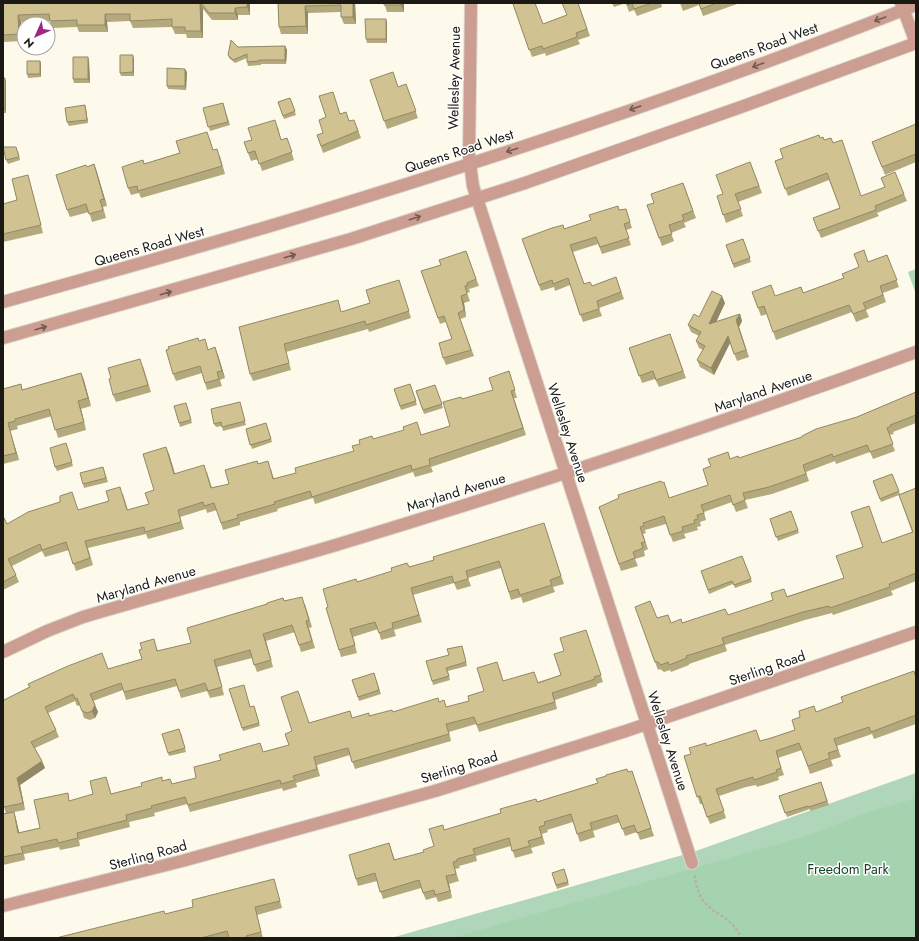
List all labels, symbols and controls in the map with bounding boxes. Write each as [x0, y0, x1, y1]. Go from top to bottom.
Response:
north arrow [16, 16, 56, 56]
one-way arrow [874, 16, 886, 24]
street label: Queens Road West [707, 17, 821, 75]
street label: Wellesley Avenue [443, 26, 465, 130]
text: N [20, 34, 38, 52]
one-way arrow [752, 61, 764, 69]
one-way arrow [629, 105, 642, 112]
street label: Queens Road West [402, 124, 517, 178]
one-way arrow [506, 147, 519, 154]
one-way arrow [408, 214, 421, 221]
street label: Queens Road West [92, 221, 207, 271]
one-way arrow [284, 252, 297, 259]
one-way arrow [159, 289, 172, 296]
one-way arrow [34, 324, 47, 331]
street label: Maryland Avenue [711, 365, 815, 417]
street label: Wellesley Avenue [543, 381, 593, 485]
street label: Maryland Avenue [404, 467, 508, 517]
street label: Maryland Avenue [94, 560, 198, 608]
street label: Sterling Road [726, 646, 808, 690]
street label: Wellesley Avenue [643, 689, 693, 793]
street label: Sterling Road [418, 746, 500, 788]
street label: Sterling Road [107, 835, 189, 875]
park label: Freedom Park [807, 859, 890, 879]

